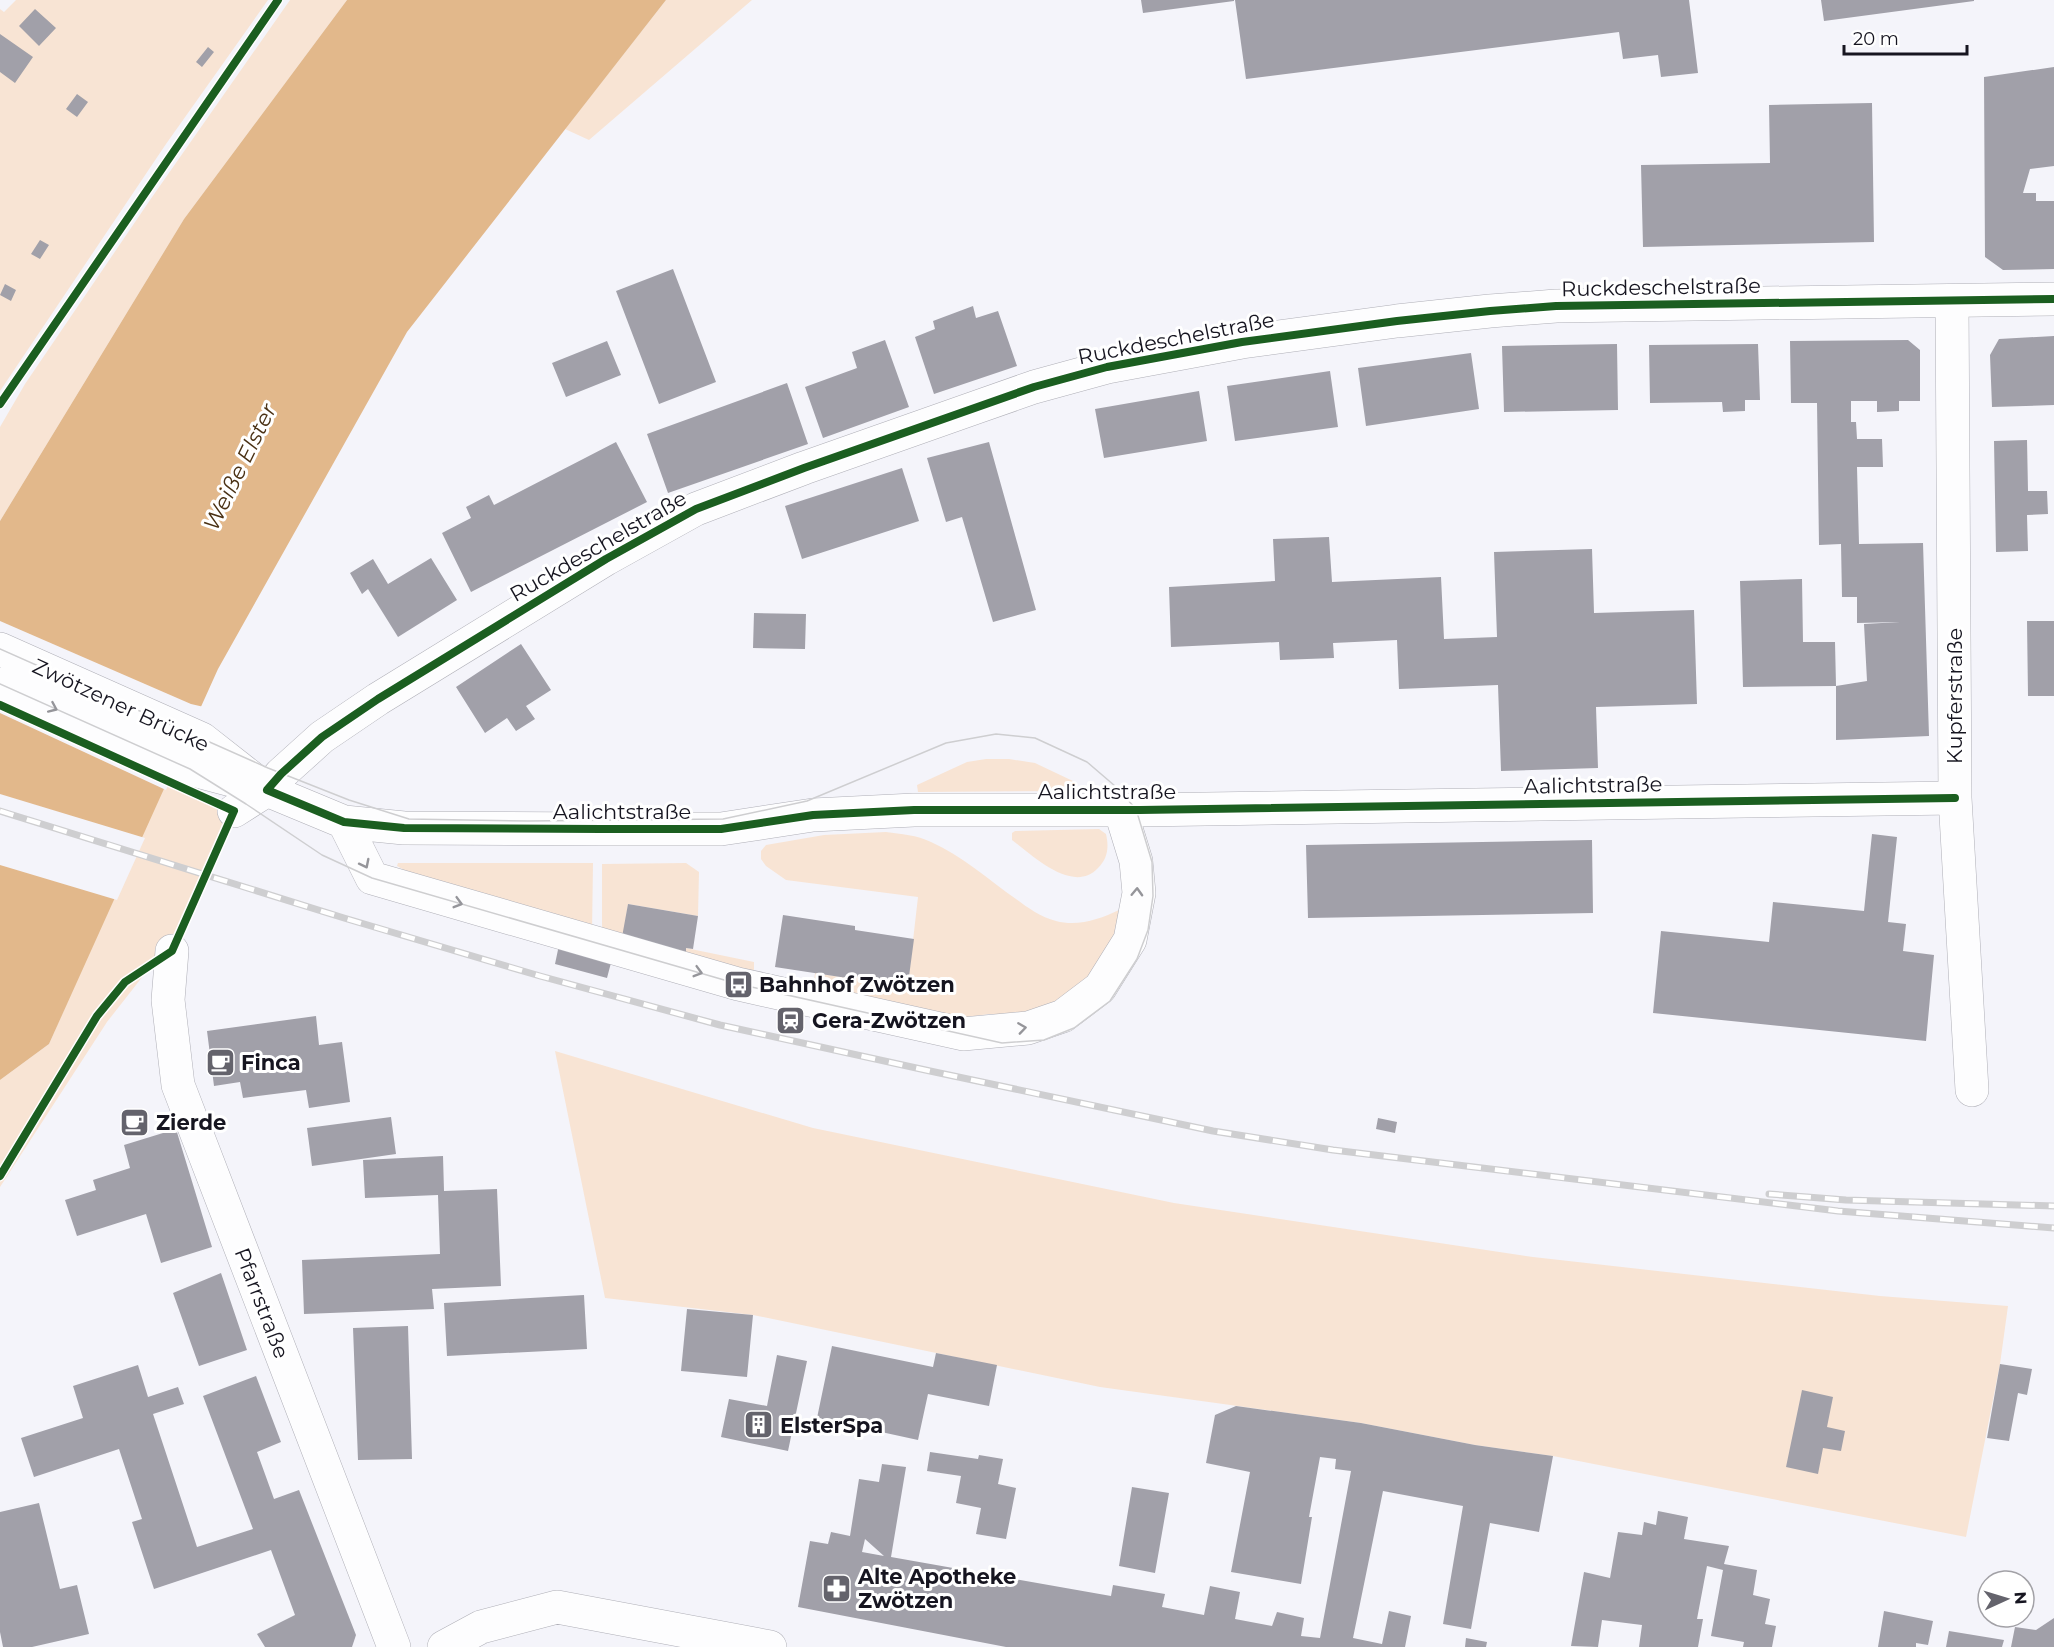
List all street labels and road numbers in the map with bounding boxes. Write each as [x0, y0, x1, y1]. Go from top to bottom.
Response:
street label: Ruckdeschelstraße [1561, 273, 1761, 301]
street label: Ruckdeschelstraße [1076, 307, 1276, 369]
street label: Ruckdeschelstraße [505, 485, 691, 607]
street label: Kupferstraße [1942, 628, 1967, 764]
street label: Zwötzener Brücke [29, 653, 213, 757]
street label: Aalichtstraße [1524, 771, 1662, 799]
street label: Aalichtstraße [1038, 779, 1176, 804]
street label: Aalichtstraße [553, 799, 691, 824]
street label: Pfarrstraße [229, 1244, 295, 1362]

